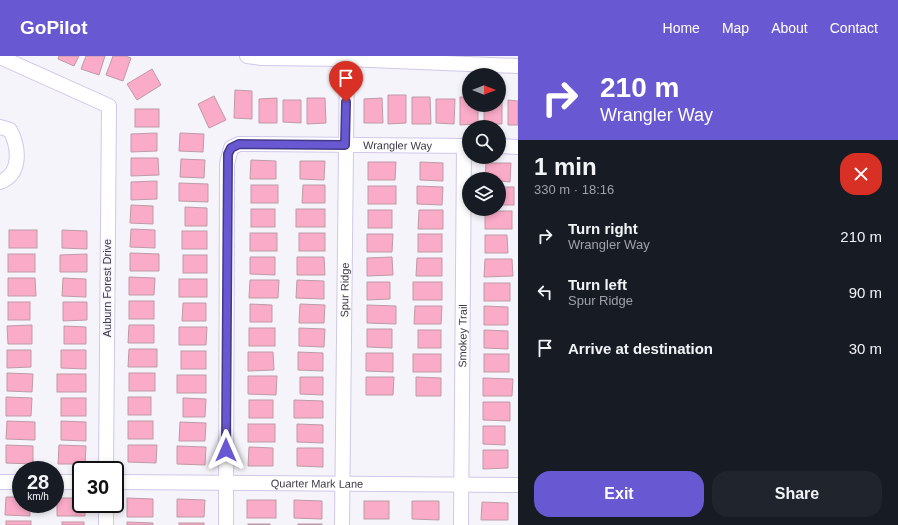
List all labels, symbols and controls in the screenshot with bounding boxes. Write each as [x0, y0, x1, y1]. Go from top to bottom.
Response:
text: GoPilot [20, 17, 88, 38]
text: Home [663, 20, 700, 36]
text: Map [722, 20, 749, 36]
text: About [771, 20, 808, 36]
text: Contact [830, 20, 878, 36]
pin [329, 61, 363, 102]
icon: arrive [335, 67, 357, 89]
north arrow [462, 68, 506, 112]
map controls [462, 68, 506, 216]
icon: right [534, 72, 586, 124]
text: 210 m [600, 72, 679, 103]
text: Wrangler Way [600, 105, 713, 125]
button: search [462, 120, 506, 164]
street label: Wrangler Way [363, 139, 433, 152]
text: 1 min [534, 153, 597, 180]
button: close [840, 153, 882, 195]
button: layers [462, 172, 506, 216]
text: 330 m · 18:16 [534, 182, 614, 197]
text: Turn right [568, 220, 638, 237]
icon: right [534, 225, 556, 247]
text: 210 m [840, 228, 882, 245]
text: Wrangler Way [568, 237, 650, 252]
street label: Auburn Forest Drive [101, 239, 113, 337]
street label: Spur Ridge [338, 262, 351, 318]
text: Turn left [568, 276, 627, 293]
icon: left [534, 281, 556, 303]
text: 90 m [849, 284, 882, 301]
text: Spur Ridge [568, 293, 633, 308]
street label: Smokey Trail [456, 304, 469, 368]
icon: arrive [534, 337, 556, 359]
text: Arrive at destination [568, 340, 713, 357]
text: 30 m [849, 340, 882, 357]
position arrow [205, 429, 247, 471]
speed limit sign: 30 [72, 461, 124, 513]
text: 28 [27, 471, 49, 493]
button: Exit [534, 471, 704, 517]
button: Share [712, 471, 882, 517]
street label: Quarter Mark Lane [271, 477, 363, 490]
text: km/h [27, 491, 49, 502]

